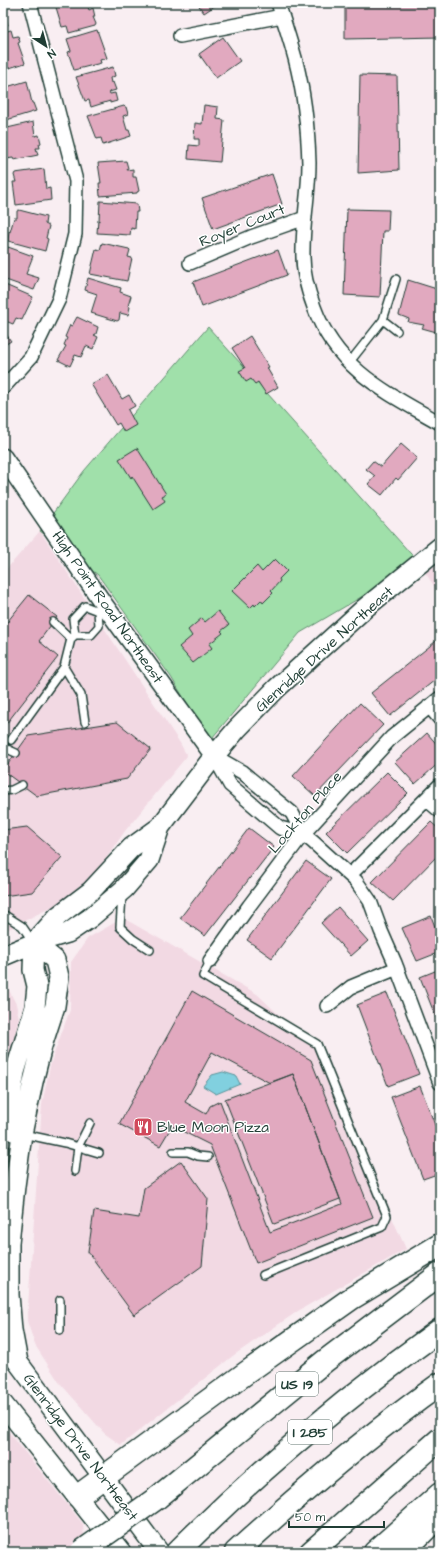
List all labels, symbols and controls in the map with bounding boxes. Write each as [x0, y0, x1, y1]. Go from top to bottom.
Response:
north arrow [26, 26, 66, 66]
text: N [44, 46, 59, 62]
street label: Royer Court [196, 199, 289, 253]
street label: High Point Road Northeast [46, 527, 168, 688]
street label: Glenridge Drive Northeast [251, 581, 399, 718]
street label: Lockton Place [264, 767, 347, 858]
restaurant icon: Blue Moon Pizza [132, 1116, 154, 1138]
place label: Blue Moon Pizza [157, 1117, 269, 1138]
street label: Glenridge Drive Northeast [17, 1369, 143, 1526]
road number: US 19 [276, 1372, 318, 1396]
road number: I 285 [288, 1420, 332, 1444]
scale bar [289, 1503, 384, 1529]
text: 50 m [295, 1509, 326, 1526]

